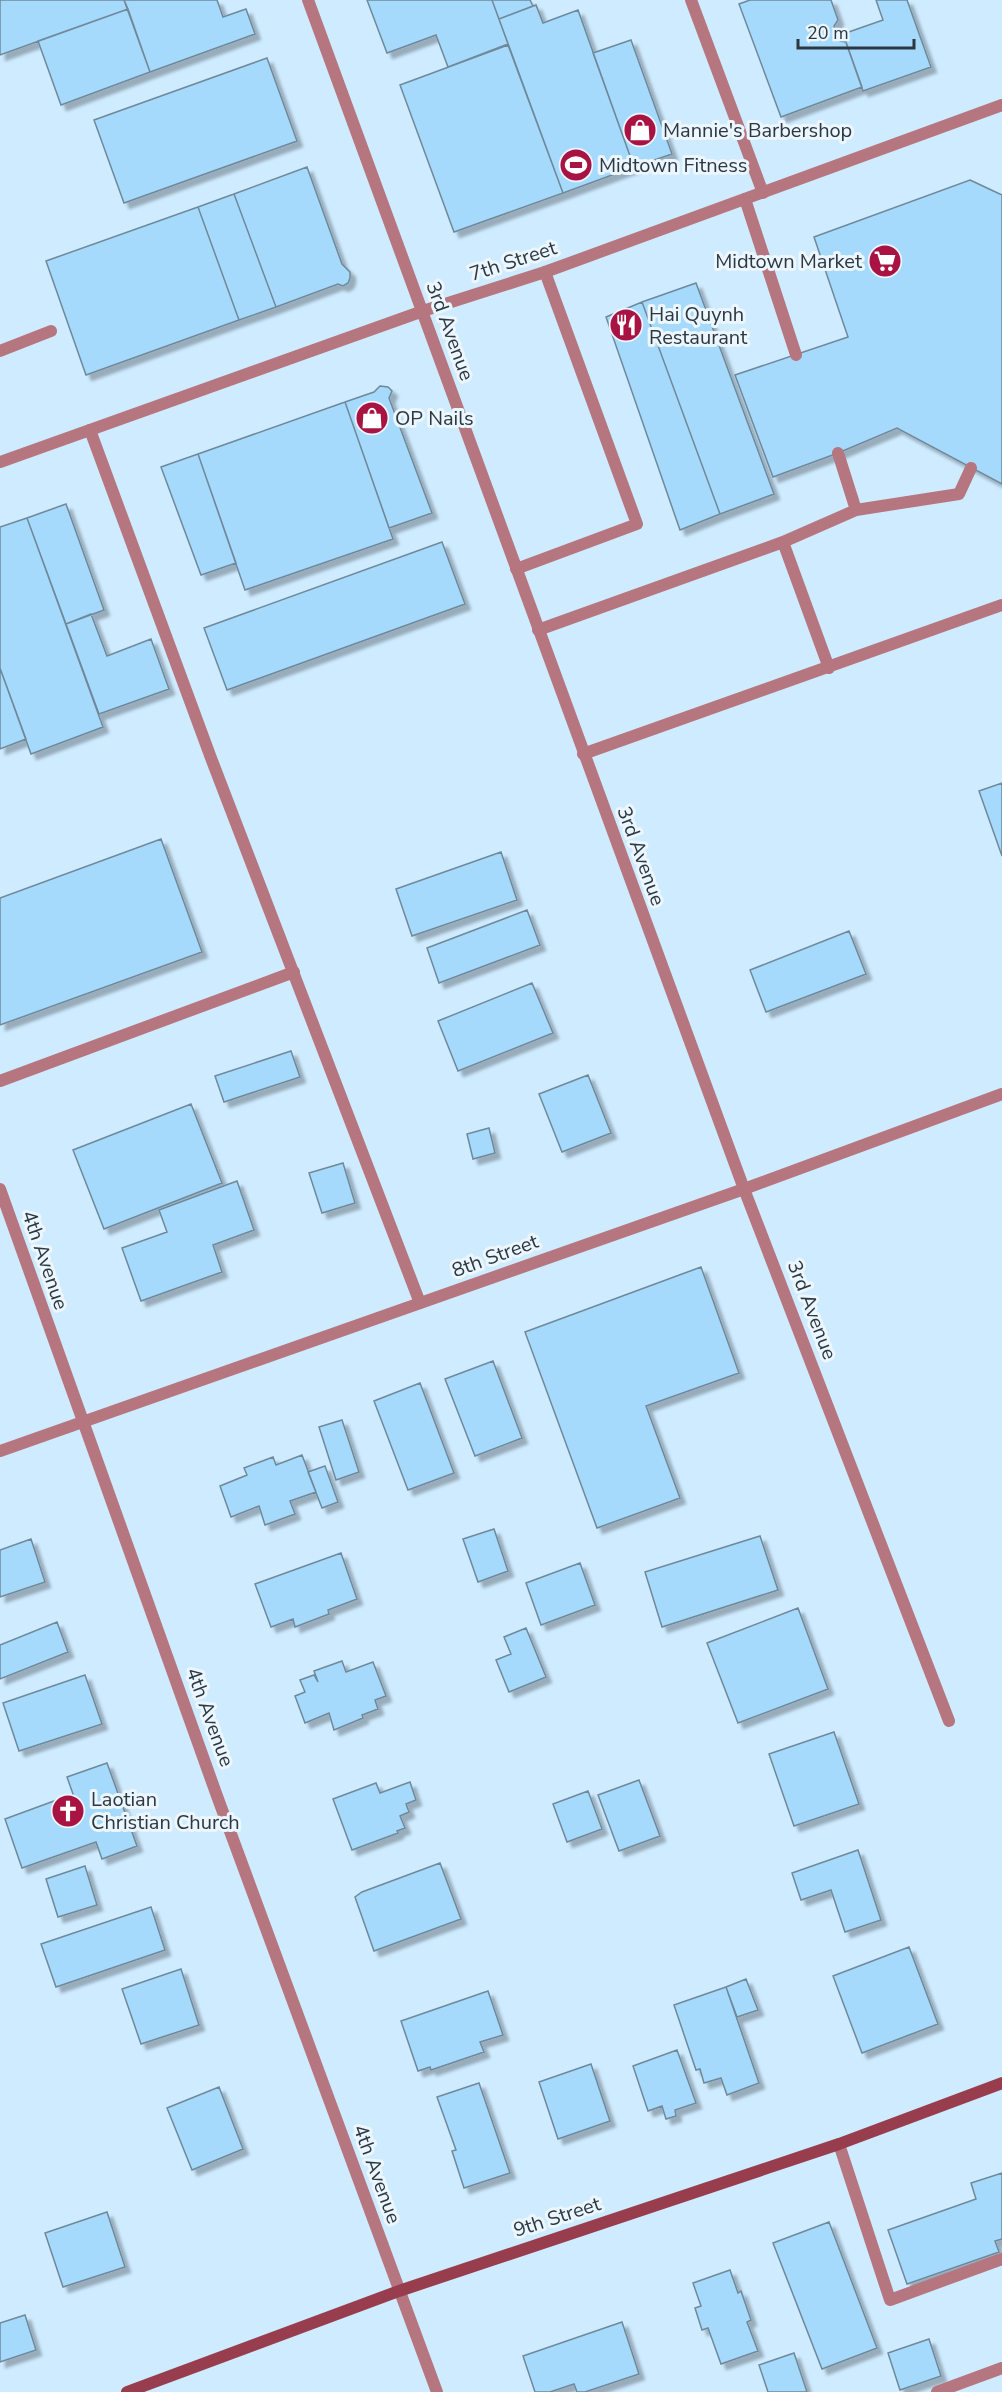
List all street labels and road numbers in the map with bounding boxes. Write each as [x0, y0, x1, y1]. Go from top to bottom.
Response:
street label: 7th Street [466, 234, 561, 288]
street label: 3rd Avenue [420, 278, 480, 384]
street label: 3rd Avenue [611, 803, 671, 909]
street label: 4th Avenue [15, 1207, 75, 1313]
street label: 8th Street [448, 1228, 543, 1284]
street label: 3rd Avenue [781, 1257, 843, 1363]
street label: 4th Avenue [180, 1664, 240, 1770]
street label: 4th Avenue [347, 2121, 407, 2227]
street label: 9th Street [510, 2190, 605, 2244]

